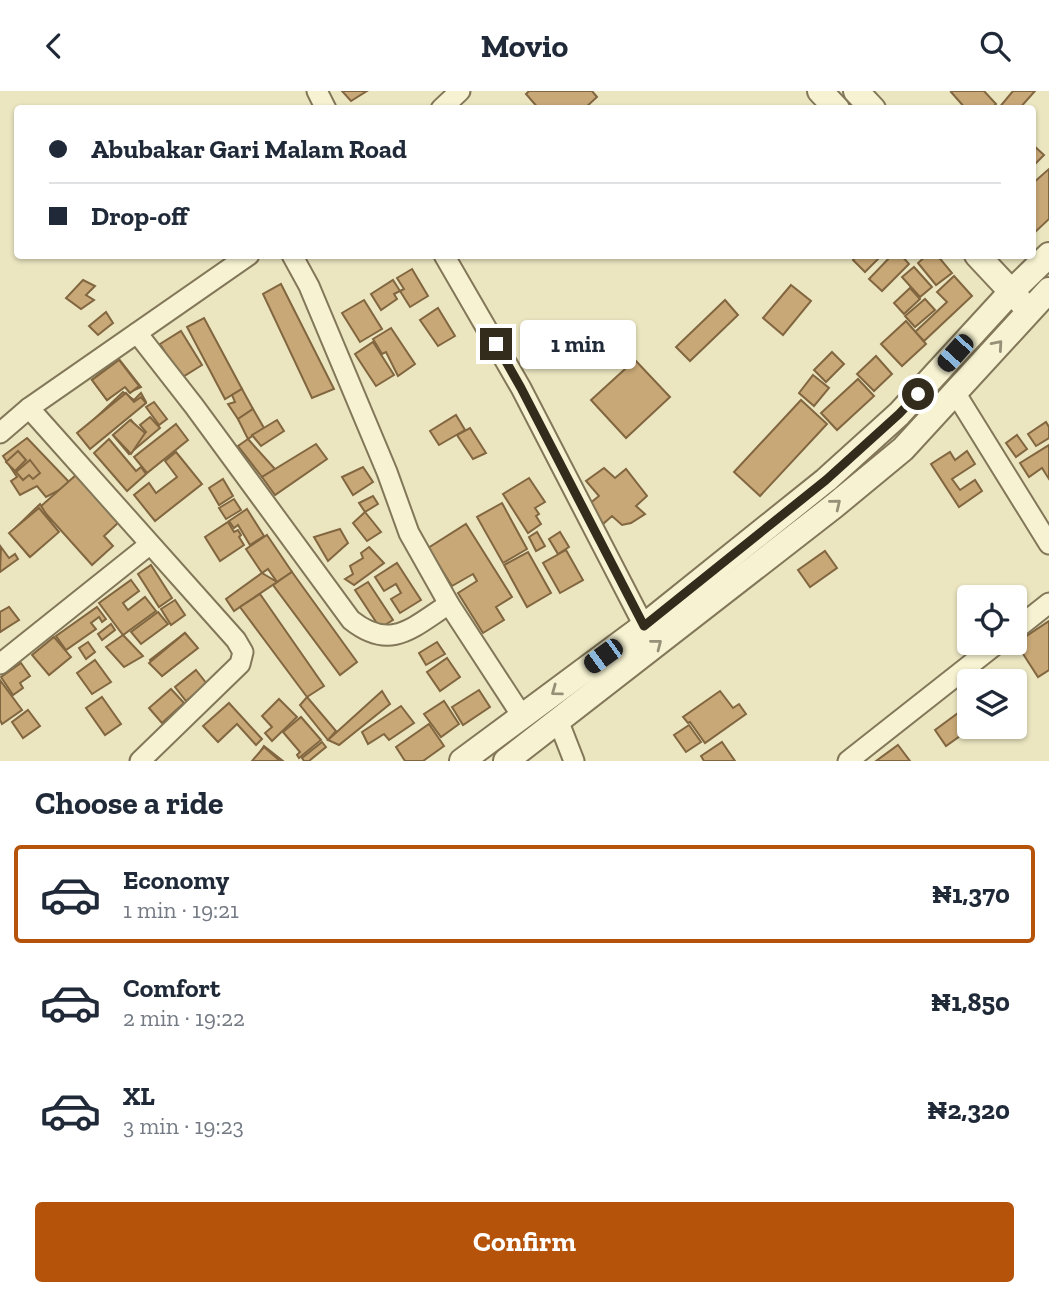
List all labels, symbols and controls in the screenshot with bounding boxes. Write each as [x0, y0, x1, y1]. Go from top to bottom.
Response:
icon: back [35, 27, 73, 65]
text: Movio [481, 27, 568, 65]
icon: search [976, 27, 1014, 65]
text: Abubakar Gari Malam Road [91, 133, 407, 165]
text: Drop-off [91, 200, 188, 232]
callout: 1 min [520, 320, 636, 369]
route end [480, 328, 512, 360]
text: 1 min [551, 330, 605, 358]
car [934, 330, 977, 376]
one-way arrow [990, 340, 1002, 353]
route start [902, 378, 934, 410]
one-way arrow [828, 500, 841, 512]
map controls [957, 585, 1027, 739]
button: locate [957, 585, 1027, 655]
car [580, 635, 627, 677]
one-way arrow [649, 639, 661, 652]
button: layers [957, 669, 1027, 739]
one-way arrow [551, 683, 564, 695]
text: Choose a ride [35, 784, 223, 822]
icon: car [39, 863, 102, 926]
text: Economy [123, 864, 229, 896]
text: ₦1,370 [932, 878, 1010, 910]
text: 1 min · 19:21 [123, 896, 239, 924]
icon: car [39, 971, 102, 1034]
text: Comfort [123, 972, 220, 1004]
text: ₦1,850 [931, 986, 1010, 1018]
text: 2 min · 19:22 [123, 1004, 245, 1032]
icon: car [39, 1079, 102, 1142]
text: XL [123, 1080, 155, 1112]
text: ₦2,320 [927, 1094, 1010, 1126]
text: 3 min · 19:23 [123, 1112, 244, 1140]
button: Confirm [35, 1202, 1014, 1282]

